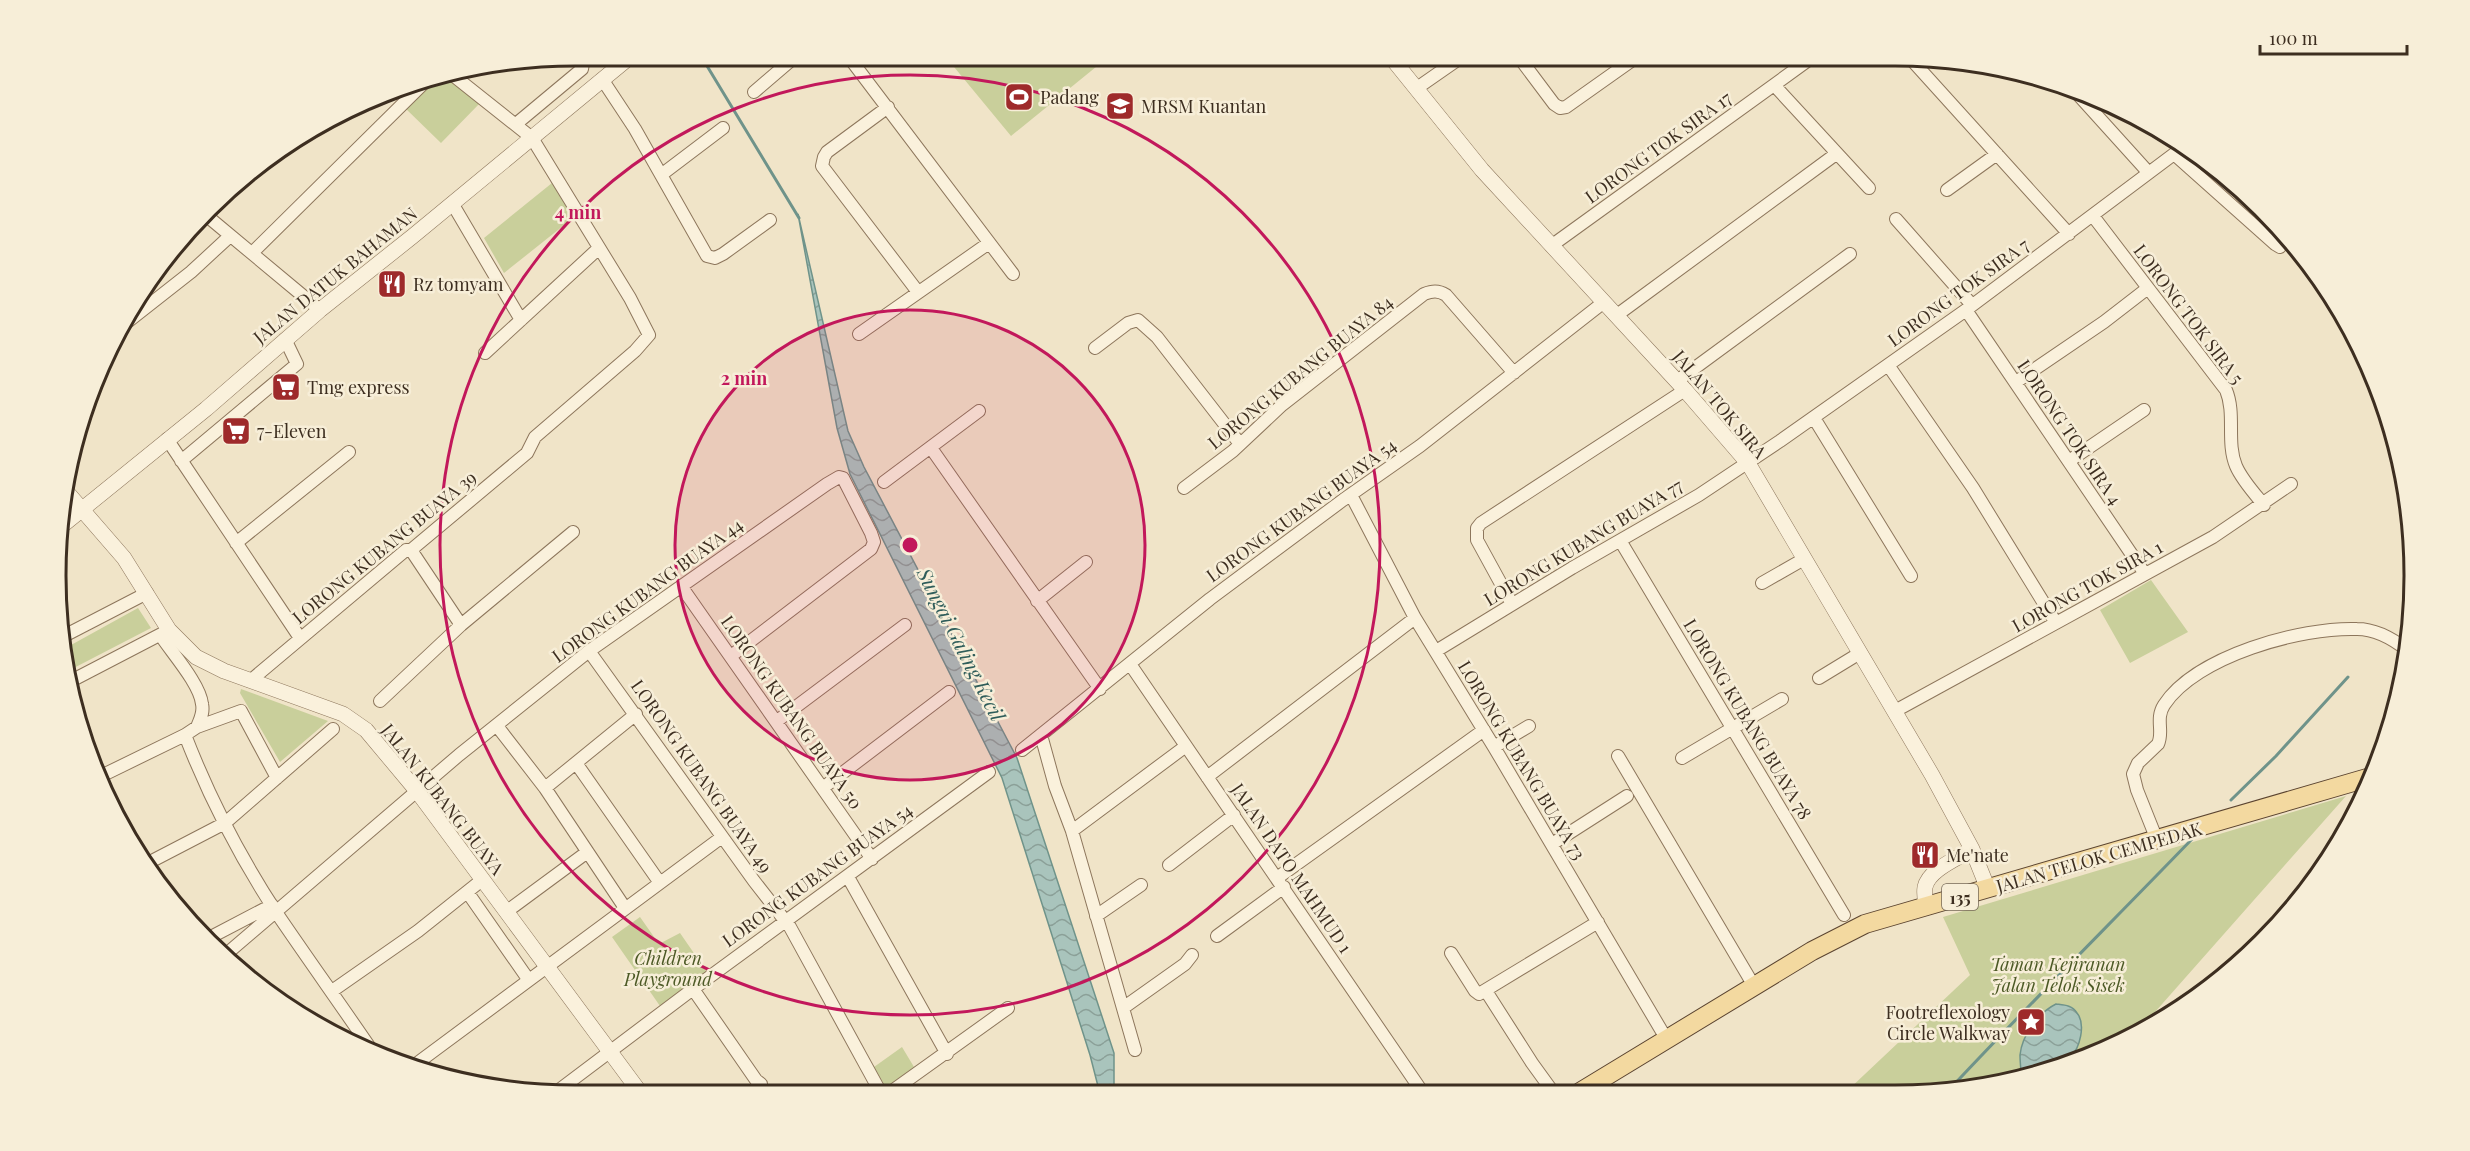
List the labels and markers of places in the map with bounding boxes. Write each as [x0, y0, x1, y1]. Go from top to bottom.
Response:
sports icon: Padang [1003, 81, 1035, 113]
place label: Padang [1040, 85, 1099, 109]
school or university icon: MRSM Kuantan [1104, 90, 1136, 122]
place label: MRSM Kuantan [1141, 94, 1267, 118]
restaurant icon: Rz tomyam [376, 268, 408, 300]
place label: Rz tomyam [413, 272, 503, 296]
supermarket icon: Tmg express [270, 371, 302, 403]
place label: Tmg express [307, 375, 409, 399]
supermarket icon: 7-Eleven [220, 415, 252, 447]
place label: 7-Eleven [257, 419, 327, 443]
centre of rings [900, 535, 920, 555]
restaurant icon: Me'nate [1909, 839, 1941, 871]
place label: Me'nate [1946, 843, 2009, 867]
place label: Footreflexology Circle Walkway [1886, 1000, 2010, 1045]
place icon: Footreflexology Circle Walkway [2015, 1006, 2047, 1038]

